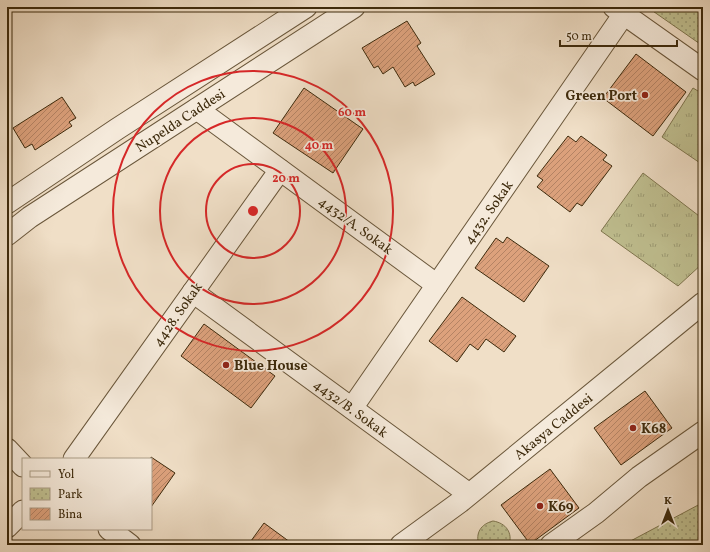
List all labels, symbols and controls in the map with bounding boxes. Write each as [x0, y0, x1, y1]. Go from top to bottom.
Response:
scale bar [560, 22, 677, 48]
text: 50 m [566, 29, 592, 45]
street label: Nupelda Caddesi [132, 85, 229, 157]
place label: Green Port [566, 87, 637, 106]
marker: Green Port [640, 90, 650, 100]
text: 60 m [338, 105, 366, 121]
text: 40 m [305, 138, 334, 154]
text: 20 m [272, 171, 300, 187]
street label: 4432. Sokak [460, 177, 519, 249]
street label: 4432/A. Sokak [314, 193, 397, 260]
centre of rings [246, 204, 260, 218]
street label: 4428. Sokak [149, 279, 208, 351]
place label: Blue House [234, 357, 308, 376]
marker: Blue House [221, 360, 231, 370]
street label: 4432/B. Sokak [309, 376, 392, 443]
street label: Akasya Caddesi [511, 389, 597, 465]
place label: K68 [641, 420, 666, 439]
marker: K68 [628, 423, 638, 433]
legend [22, 458, 152, 530]
text: Yol [58, 467, 75, 483]
text: Park [58, 487, 83, 503]
north arrow [648, 490, 688, 530]
text: K [664, 494, 672, 509]
place label: K69 [548, 498, 574, 517]
marker: K69 [535, 501, 545, 511]
text: Bina [58, 507, 82, 523]

